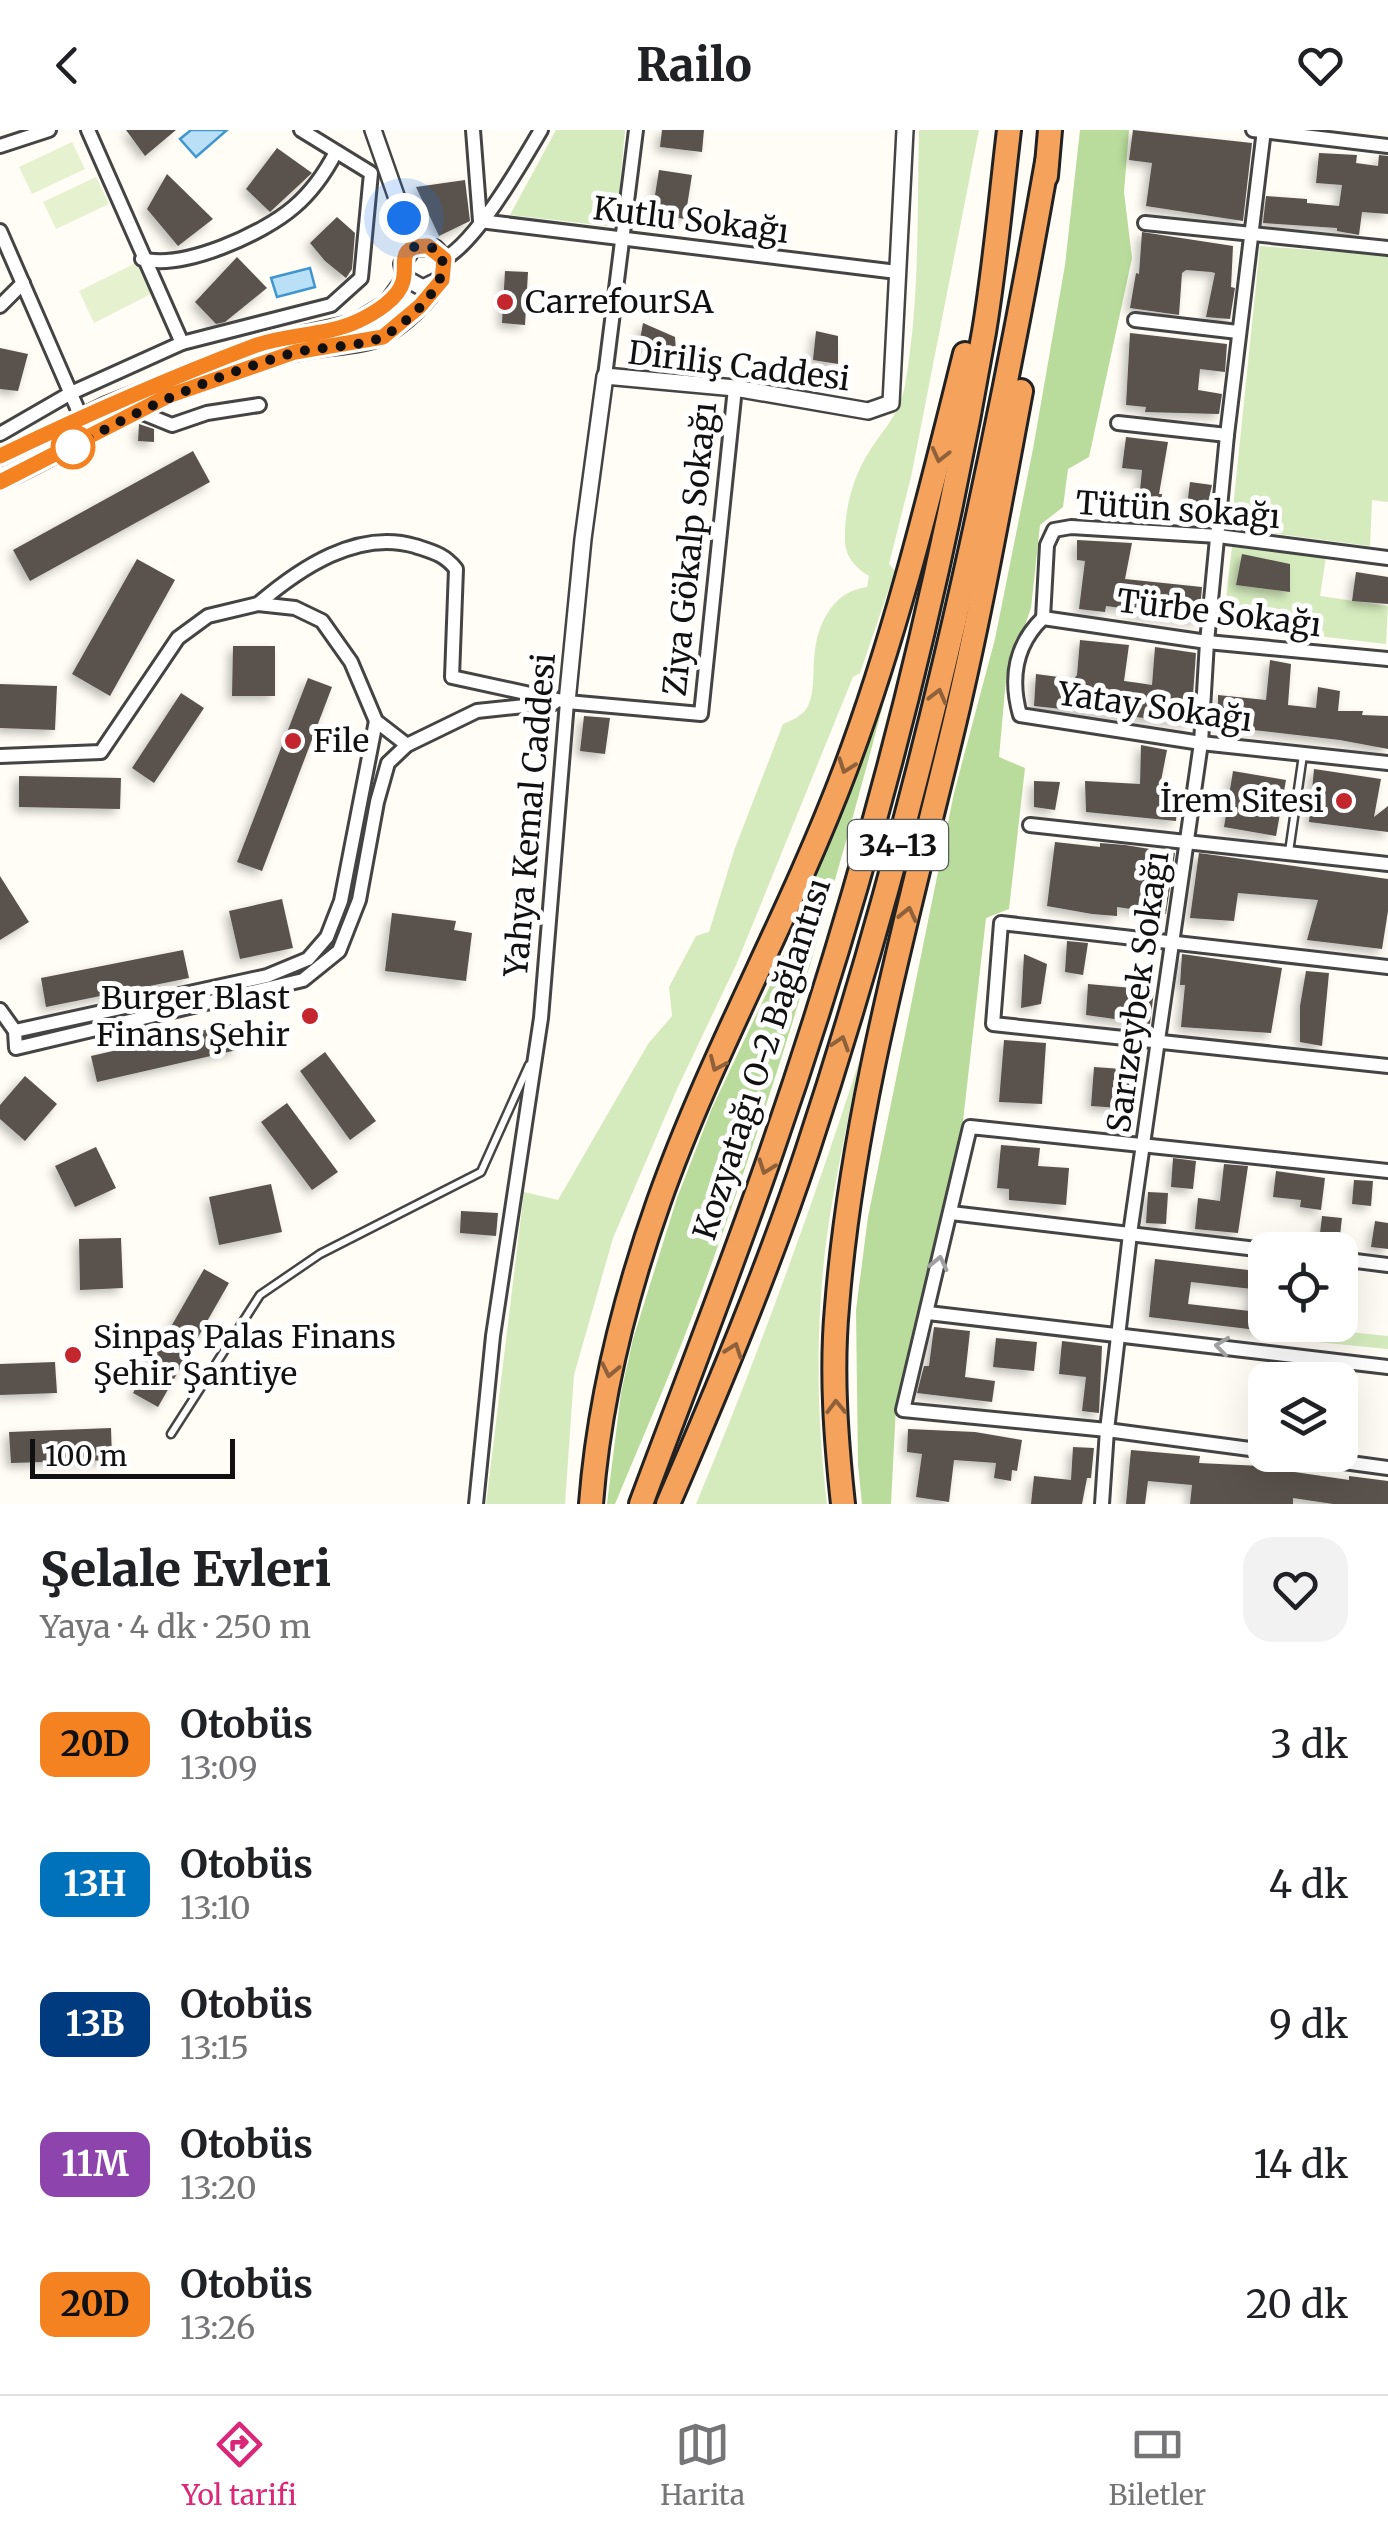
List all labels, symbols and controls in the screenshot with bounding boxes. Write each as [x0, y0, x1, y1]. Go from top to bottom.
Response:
text: Railo [636, 37, 752, 93]
icon: back [40, 38, 95, 93]
icon: heart [1293, 38, 1348, 93]
street label: Kutlu Sokağı [591, 188, 791, 252]
your location [379, 193, 429, 243]
place label: CarrefourSA [525, 282, 714, 322]
marker: CarrefourSA [494, 291, 516, 313]
street label: Diriliş Caddesi [626, 333, 852, 399]
street label: Ziya Gökalp Sokağı [655, 400, 725, 698]
unlabelled marker [52, 426, 94, 468]
one-way arrow [930, 446, 951, 463]
street label: Tütün sokağı [1074, 483, 1282, 537]
street label: Türbe Sokağı [1115, 581, 1323, 645]
street label: Yahya Kemal Caddesi [496, 651, 564, 980]
street label: Yatay Sokağı [1054, 673, 1255, 740]
one-way arrow [926, 688, 947, 705]
place label: File [313, 721, 369, 761]
marker: File [282, 730, 304, 752]
one-way arrow [837, 757, 858, 774]
place label: İrem Sitesi [1160, 781, 1324, 821]
marker: İrem Sitesi [1333, 790, 1355, 812]
road number: 34-13 [848, 820, 948, 870]
street label: Sarızeybek Sokağı [1098, 849, 1178, 1135]
street label: Kozyatağı O-2 Bağlantısı [685, 873, 839, 1245]
one-way arrow [897, 906, 918, 923]
place label: Burger Blast Finans Şehir [96, 978, 291, 1055]
marker: Burger Blast Finans Şehir [299, 1005, 321, 1027]
one-way arrow [829, 1035, 850, 1052]
one-way arrow [709, 1054, 729, 1072]
one-way arrow [757, 1158, 778, 1175]
map controls [1248, 1232, 1358, 1472]
button: locate [1248, 1232, 1358, 1342]
one-way arrow [928, 1255, 949, 1272]
place label: Sinpaş Palas Finans Şehir Şantiye [93, 1317, 396, 1394]
one-way arrow [1213, 1336, 1229, 1357]
one-way arrow [722, 1342, 743, 1359]
marker: Sinpaş Palas Finans Şehir Şantiye [62, 1344, 84, 1366]
one-way arrow [601, 1362, 622, 1379]
button: layers [1248, 1362, 1358, 1472]
one-way arrow [825, 1398, 847, 1414]
scale bar [30, 1434, 235, 1478]
text: 100 m [45, 1438, 127, 1474]
button: heart [1243, 1537, 1348, 1642]
text: Şelale Evleri [40, 1539, 331, 1599]
text: Yaya · 4 dk · 250 m [40, 1607, 311, 1647]
text: Otobüs [180, 1701, 313, 1748]
text: 3 dk [1270, 1721, 1348, 1768]
text: 20D [61, 1722, 130, 1766]
text: 13:09 [180, 1748, 258, 1788]
text: Otobüs [180, 1841, 313, 1888]
text: 4 dk [1269, 1861, 1348, 1908]
text: 13H [63, 1862, 127, 1906]
text: 13:10 [180, 1888, 251, 1928]
text: Otobüs [180, 1981, 313, 2028]
text: 9 dk [1269, 2001, 1348, 2048]
text: 13B [65, 2002, 125, 2046]
text: 13:15 [180, 2028, 249, 2068]
text: Otobüs [180, 2121, 313, 2168]
text: 14 dk [1254, 2141, 1348, 2188]
text: 11M [61, 2142, 129, 2186]
text: 13:20 [180, 2168, 257, 2208]
text: Otobüs [180, 2261, 313, 2308]
text: 20 dk [1246, 2281, 1348, 2328]
text: 20D [61, 2282, 130, 2326]
text: 13:26 [180, 2308, 255, 2348]
tab: Yol tarifi [182, 2417, 297, 2513]
tab: Harita [660, 2417, 745, 2513]
tab: Biletler [1108, 2417, 1206, 2513]

